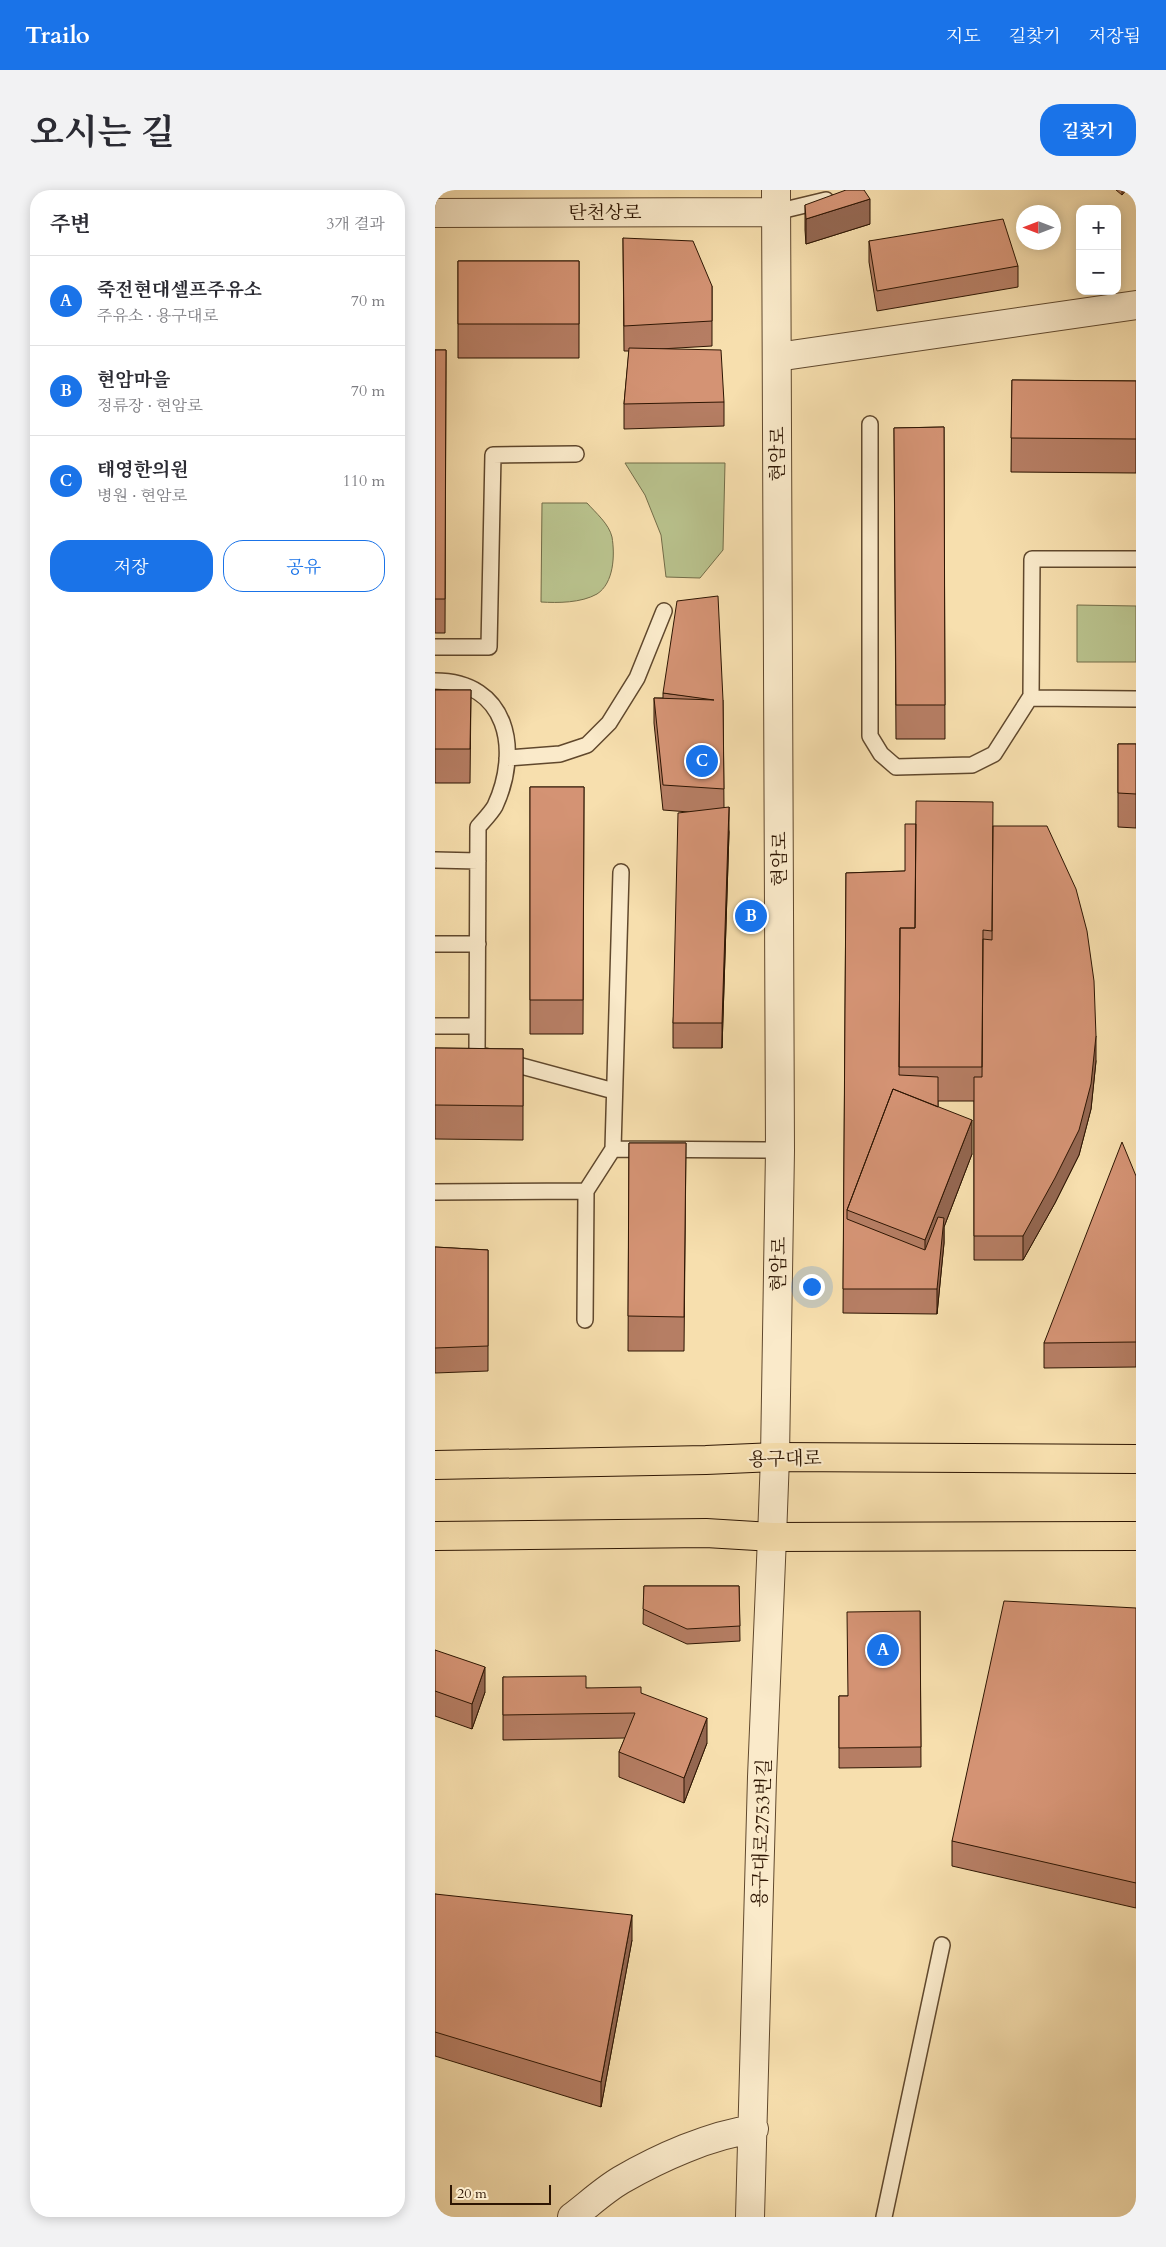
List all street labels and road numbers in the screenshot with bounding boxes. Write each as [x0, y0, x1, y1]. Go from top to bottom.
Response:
street label: 탄천상로 [568, 200, 642, 226]
street label: 현암로 [765, 426, 791, 482]
street label: 현암로 [767, 831, 793, 887]
street label: 현암로 [766, 1236, 792, 1292]
street label: 용구대로 [748, 1445, 822, 1473]
street label: 용구대로2753번길 [746, 1758, 778, 1908]

